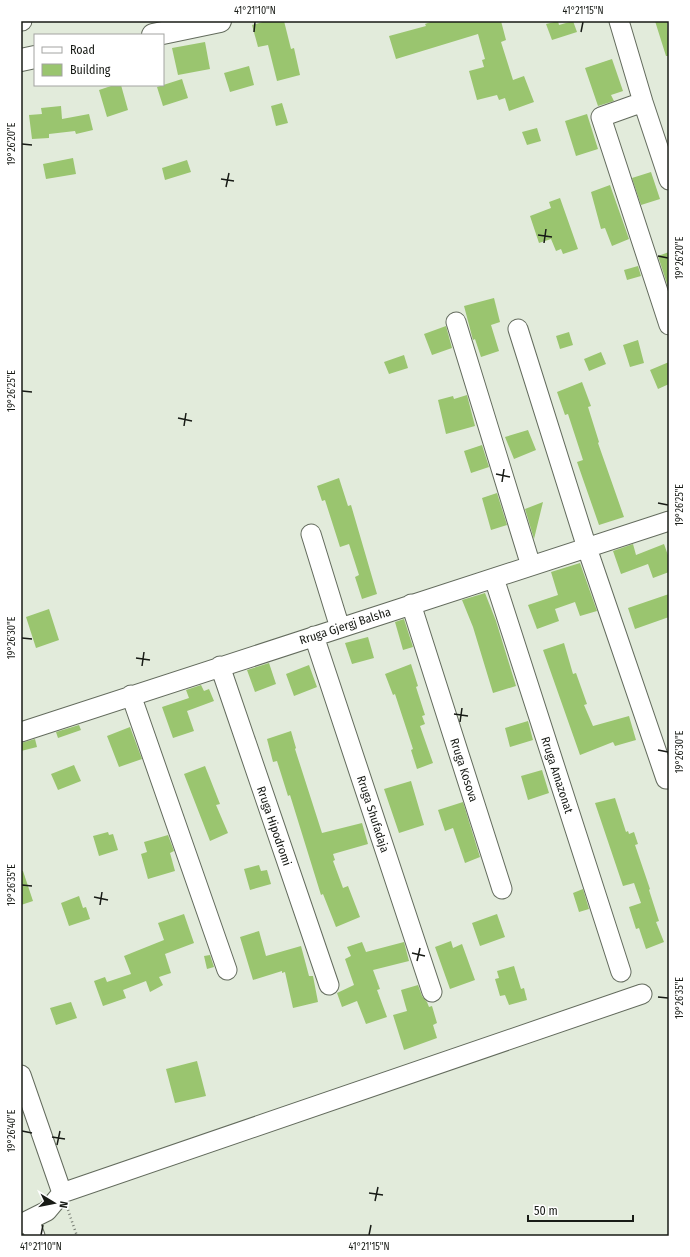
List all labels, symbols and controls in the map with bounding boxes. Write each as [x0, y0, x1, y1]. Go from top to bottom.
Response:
text: 41°21'10"N [234, 5, 276, 17]
text: 41°21'15"N [562, 5, 604, 17]
legend [34, 34, 164, 86]
text: Road [70, 43, 95, 57]
text: Building [70, 63, 111, 77]
text: 19°26'20"E [6, 122, 18, 165]
text: 19°26'20"E [674, 236, 686, 279]
text: 19°26'25"E [6, 370, 18, 412]
text: 19°26'25"E [674, 484, 686, 526]
street label: Rruga Gjergj Balsha [298, 605, 393, 647]
text: 19°26'30"E [6, 616, 18, 659]
text: 19°26'30"E [674, 730, 686, 773]
street label: Rruga Amazonat [538, 735, 576, 815]
street label: Rruga Kosova [447, 736, 481, 804]
street label: Rruga Shufadaja [354, 774, 392, 854]
street label: Rruga Hipodromi [254, 784, 294, 868]
text: 19°26'35"E [6, 864, 18, 906]
text: 19°26'35"E [674, 977, 686, 1019]
text: 19°26'40"E [6, 1109, 18, 1152]
north arrow [34, 1183, 74, 1223]
scale bar [528, 1197, 633, 1223]
text: N [56, 1200, 70, 1209]
text: 50 m [534, 1204, 558, 1218]
text: 41°21'10"N [20, 1241, 62, 1253]
text: 41°21'15"N [348, 1241, 390, 1253]

